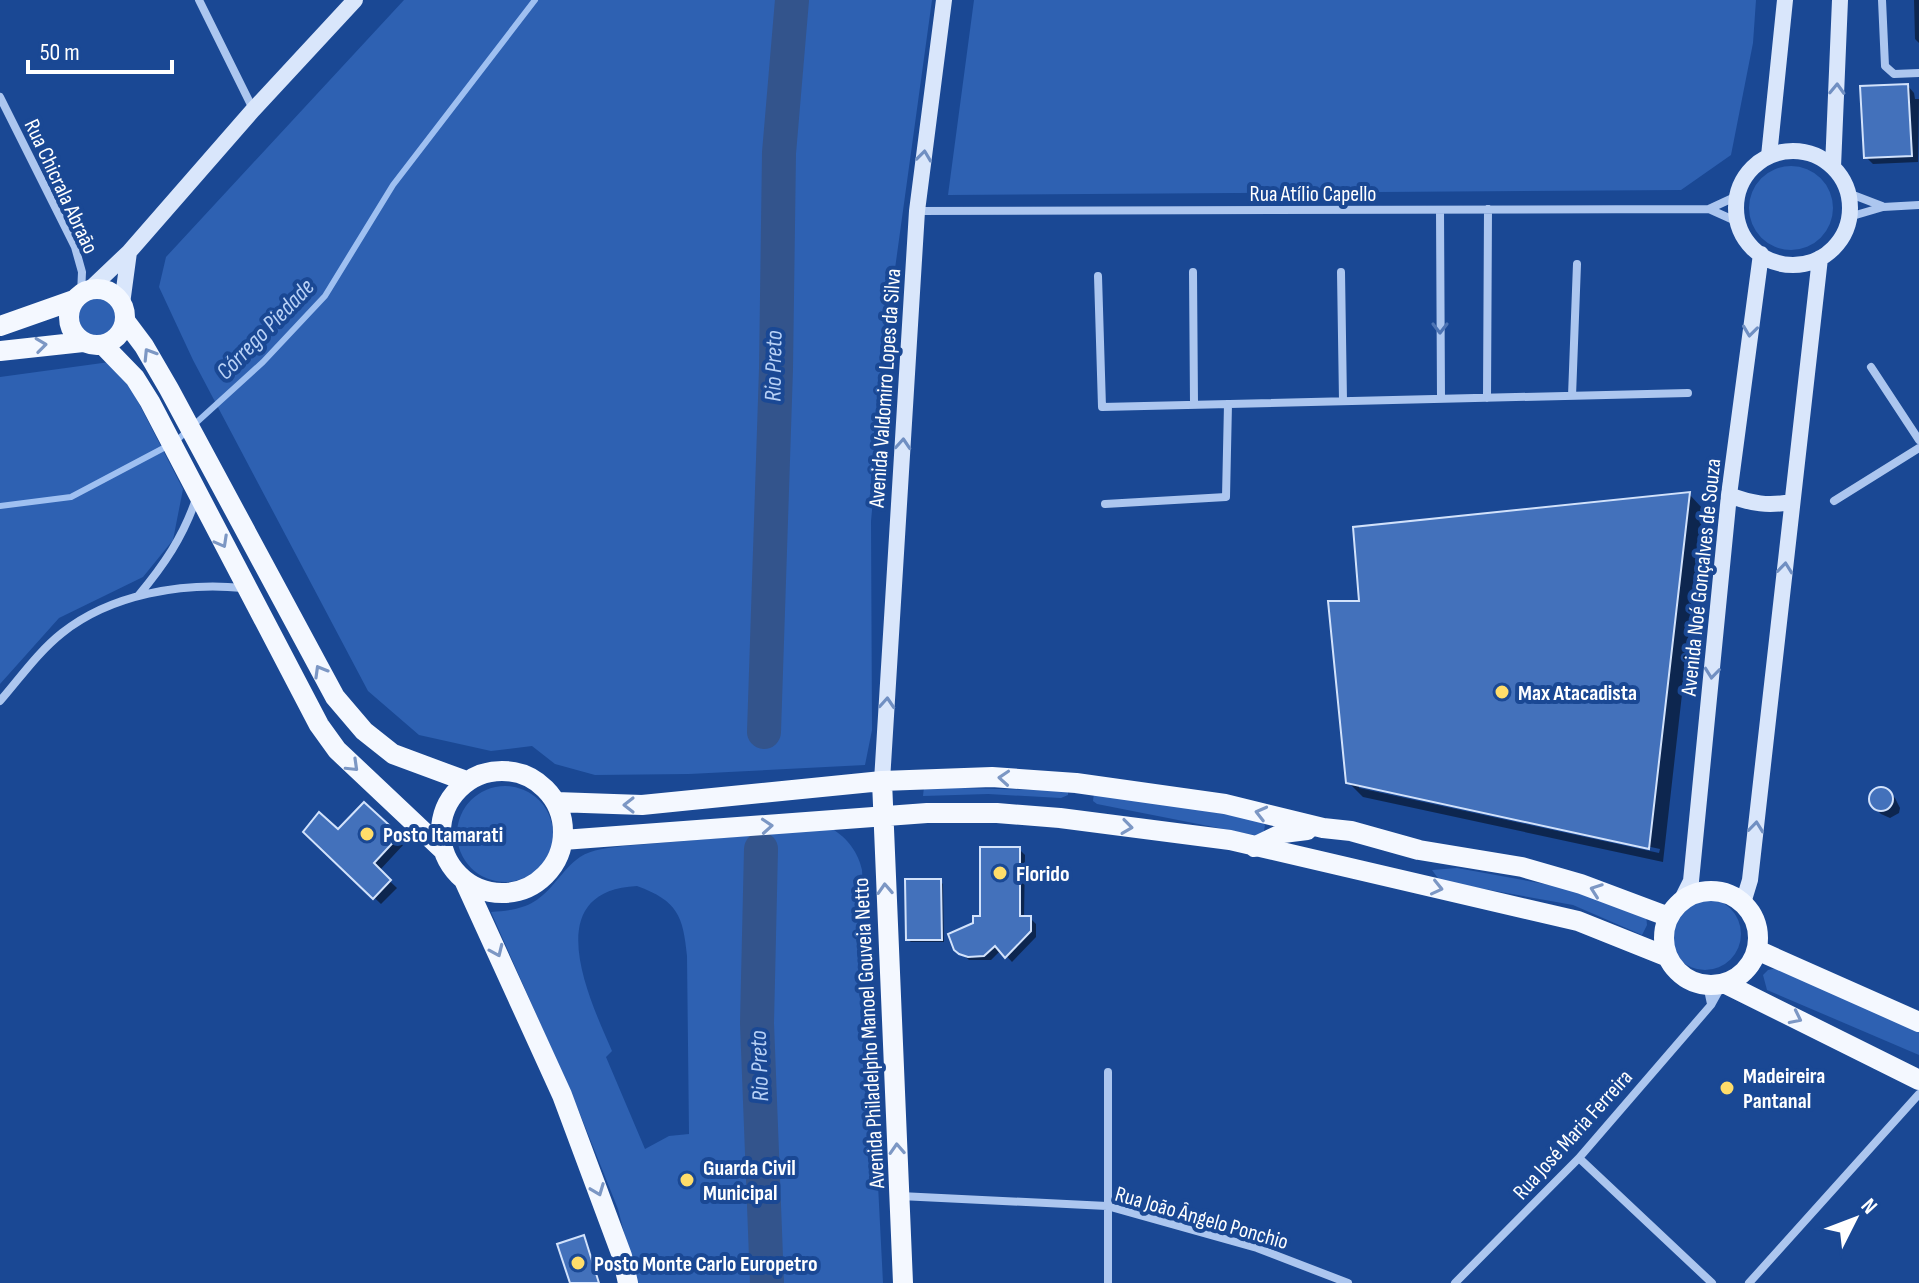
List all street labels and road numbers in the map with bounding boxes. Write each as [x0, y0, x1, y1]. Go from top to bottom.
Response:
street label: Rua Chicrala Abraão [18, 115, 104, 258]
street label: Rua Atílio Capello [1250, 181, 1376, 208]
street label: Avenida Valdomiro Lopes da Silva [864, 268, 907, 510]
street label: Avenida Noé Gonçalves de Souza [1675, 457, 1727, 698]
street label: Avenida Philadelpho Manoel Gouveia Netto [848, 877, 891, 1190]
street label: Rua José Maria Ferreira [1508, 1064, 1639, 1206]
street label: Rua João Ângelo Ponchio [1112, 1181, 1291, 1256]

